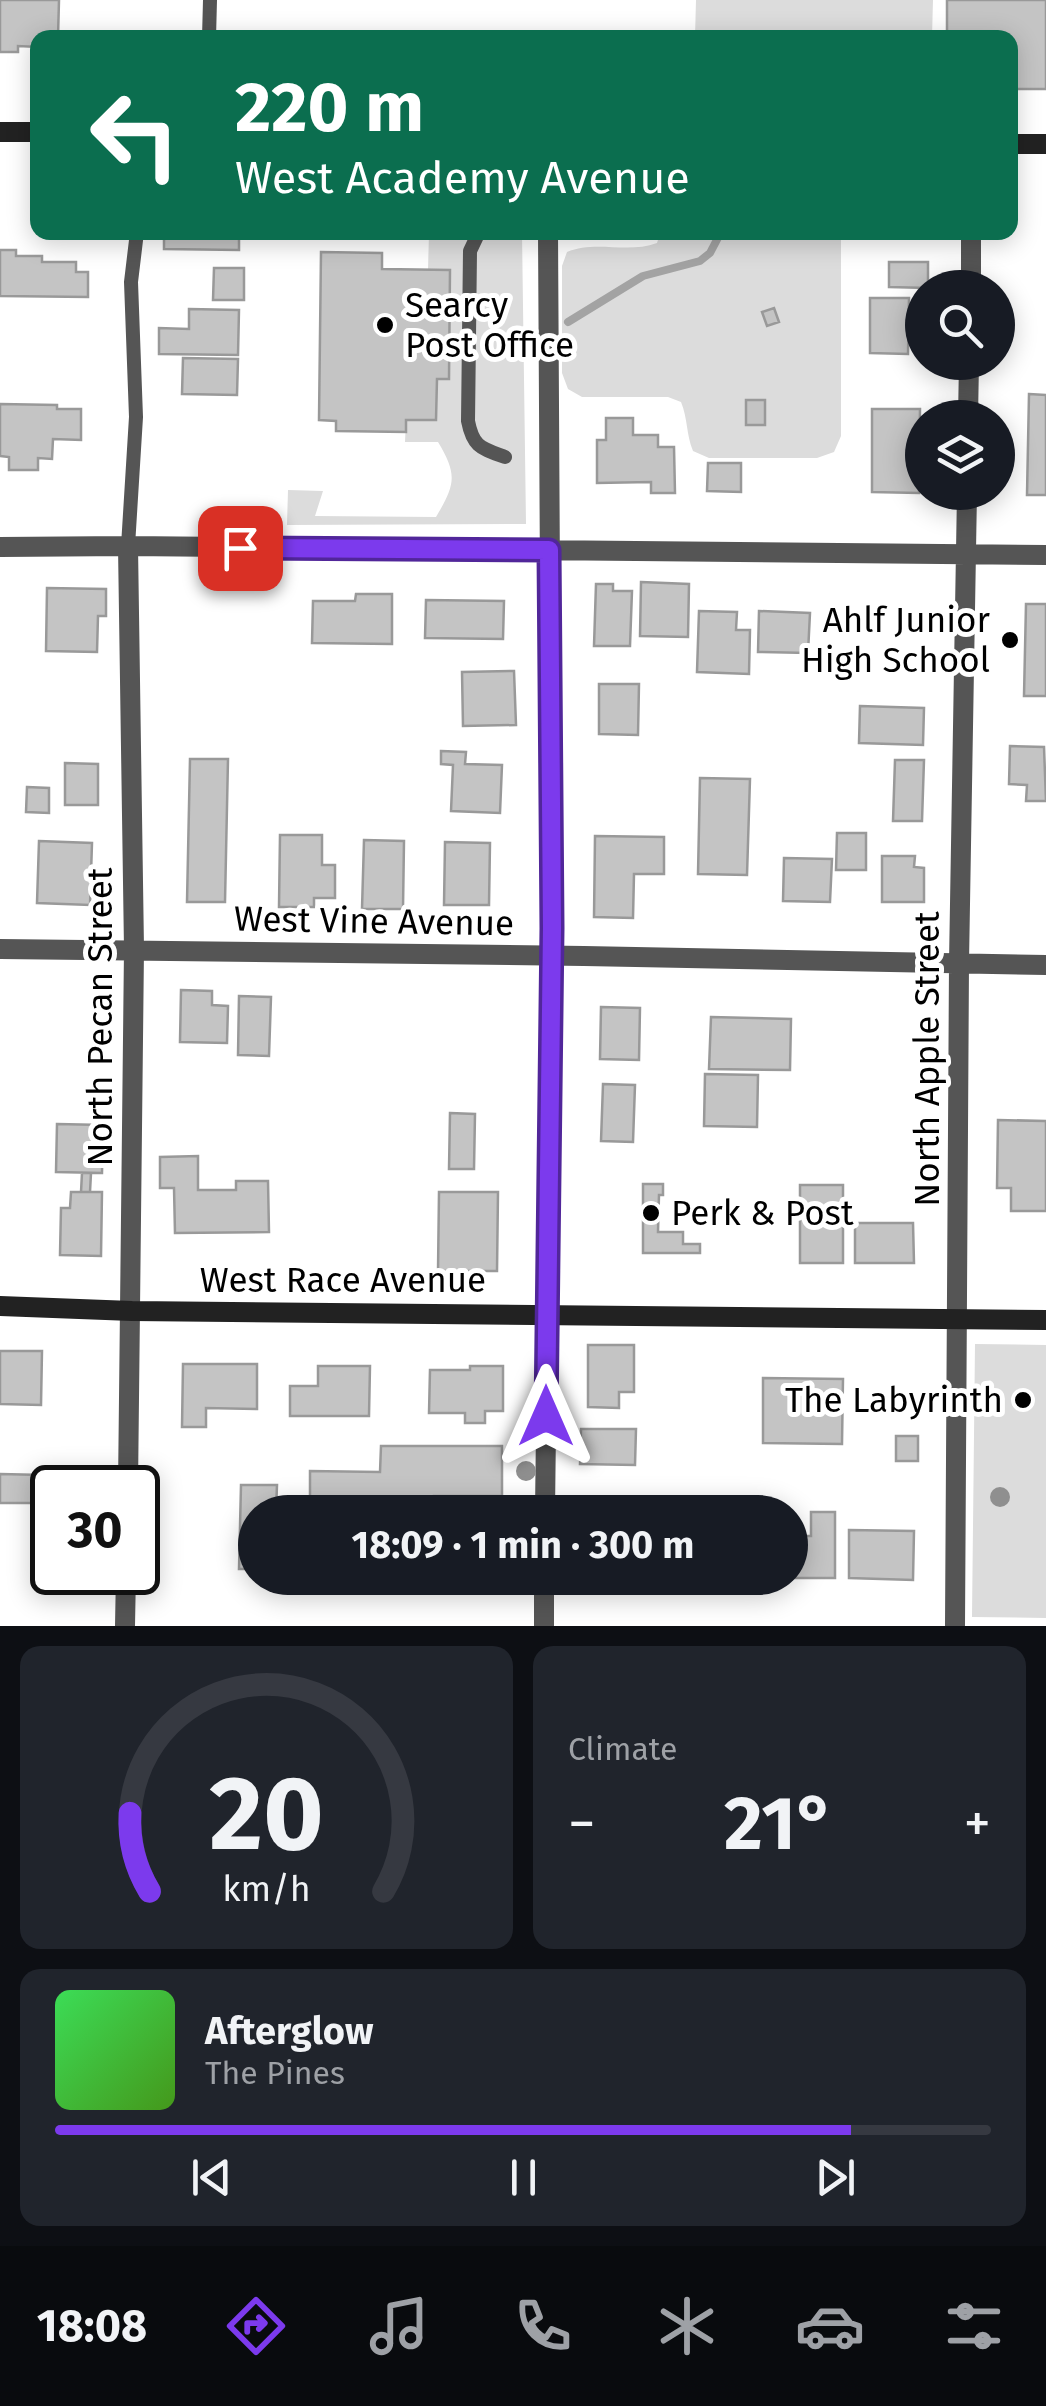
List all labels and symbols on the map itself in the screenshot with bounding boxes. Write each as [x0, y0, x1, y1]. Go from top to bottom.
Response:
place label: Searcy Post Office [405, 284, 574, 366]
marker: Searcy Post Office [374, 314, 396, 336]
pin [198, 506, 283, 591]
place label: Ahlf Junior High School [801, 599, 990, 681]
marker: Ahlf Junior High School [999, 629, 1021, 651]
street label: North Pecan Street [79, 867, 121, 1166]
street label: West Vine Avenue [234, 898, 514, 944]
street label: North Apple Street [906, 911, 948, 1207]
place label: Perk & Post [671, 1192, 854, 1234]
marker: Perk & Post [640, 1202, 662, 1224]
street label: West Race Avenue [200, 1259, 486, 1301]
position arrow [494, 1364, 598, 1468]
place label: The Labyrinth [785, 1379, 1003, 1421]
marker: The Labyrinth [1012, 1389, 1034, 1411]
speed limit sign: 30 [30, 1465, 160, 1595]

